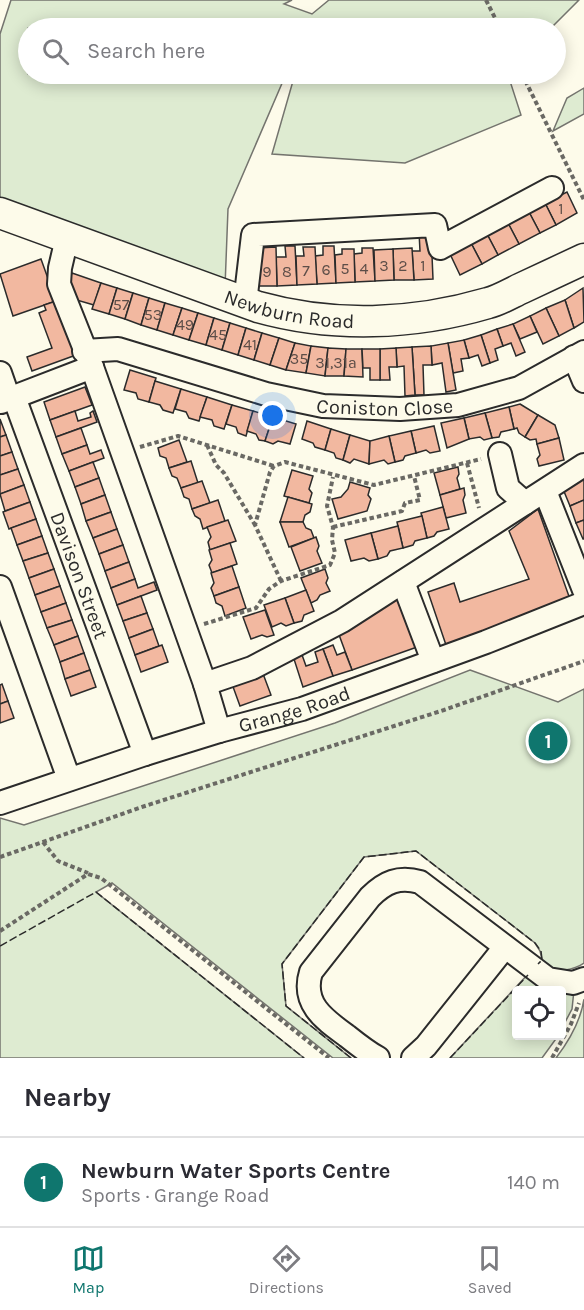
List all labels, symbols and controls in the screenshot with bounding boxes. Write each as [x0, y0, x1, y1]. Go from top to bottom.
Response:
search box [18, 18, 566, 84]
icon: search [39, 35, 72, 68]
text: Search here [87, 38, 205, 64]
house number: 1 [558, 199, 564, 218]
house number: 3 [379, 256, 389, 275]
house number: 2 [398, 256, 408, 275]
house number: 1 [420, 256, 426, 275]
house number: 5 [340, 259, 350, 278]
house number: 4 [360, 259, 369, 278]
house number: 6 [321, 260, 331, 279]
house number: 7 [302, 261, 310, 280]
house number: 9 [262, 262, 272, 281]
house number: 8 [282, 262, 292, 281]
street label: Newburn Road [221, 285, 355, 333]
house number: 57 [113, 295, 130, 314]
house number: 53 [144, 305, 162, 324]
house number: 49 [176, 315, 194, 334]
house number: 45 [209, 325, 227, 344]
house number: 41 [243, 335, 257, 354]
house number: 35 [290, 349, 308, 368]
house number: 31,31a [315, 353, 357, 372]
street label: Coniston Close [314, 394, 454, 421]
your location [258, 401, 287, 430]
street label: Davison Street [45, 509, 113, 643]
street label: Grange Road [236, 681, 353, 737]
pin: 1 [528, 718, 568, 764]
map controls [512, 986, 566, 1040]
button: locate [512, 986, 566, 1040]
text: Nearby [24, 1082, 111, 1113]
text: Newburn Water Sports Centre [81, 1158, 390, 1184]
text: 1 [40, 1171, 47, 1194]
text: 140 m [507, 1171, 560, 1194]
text: Sports · Grange Road [81, 1184, 270, 1207]
tab: Map [72, 1242, 105, 1297]
tab: Directions [249, 1242, 324, 1297]
tab: Saved [468, 1242, 512, 1297]

